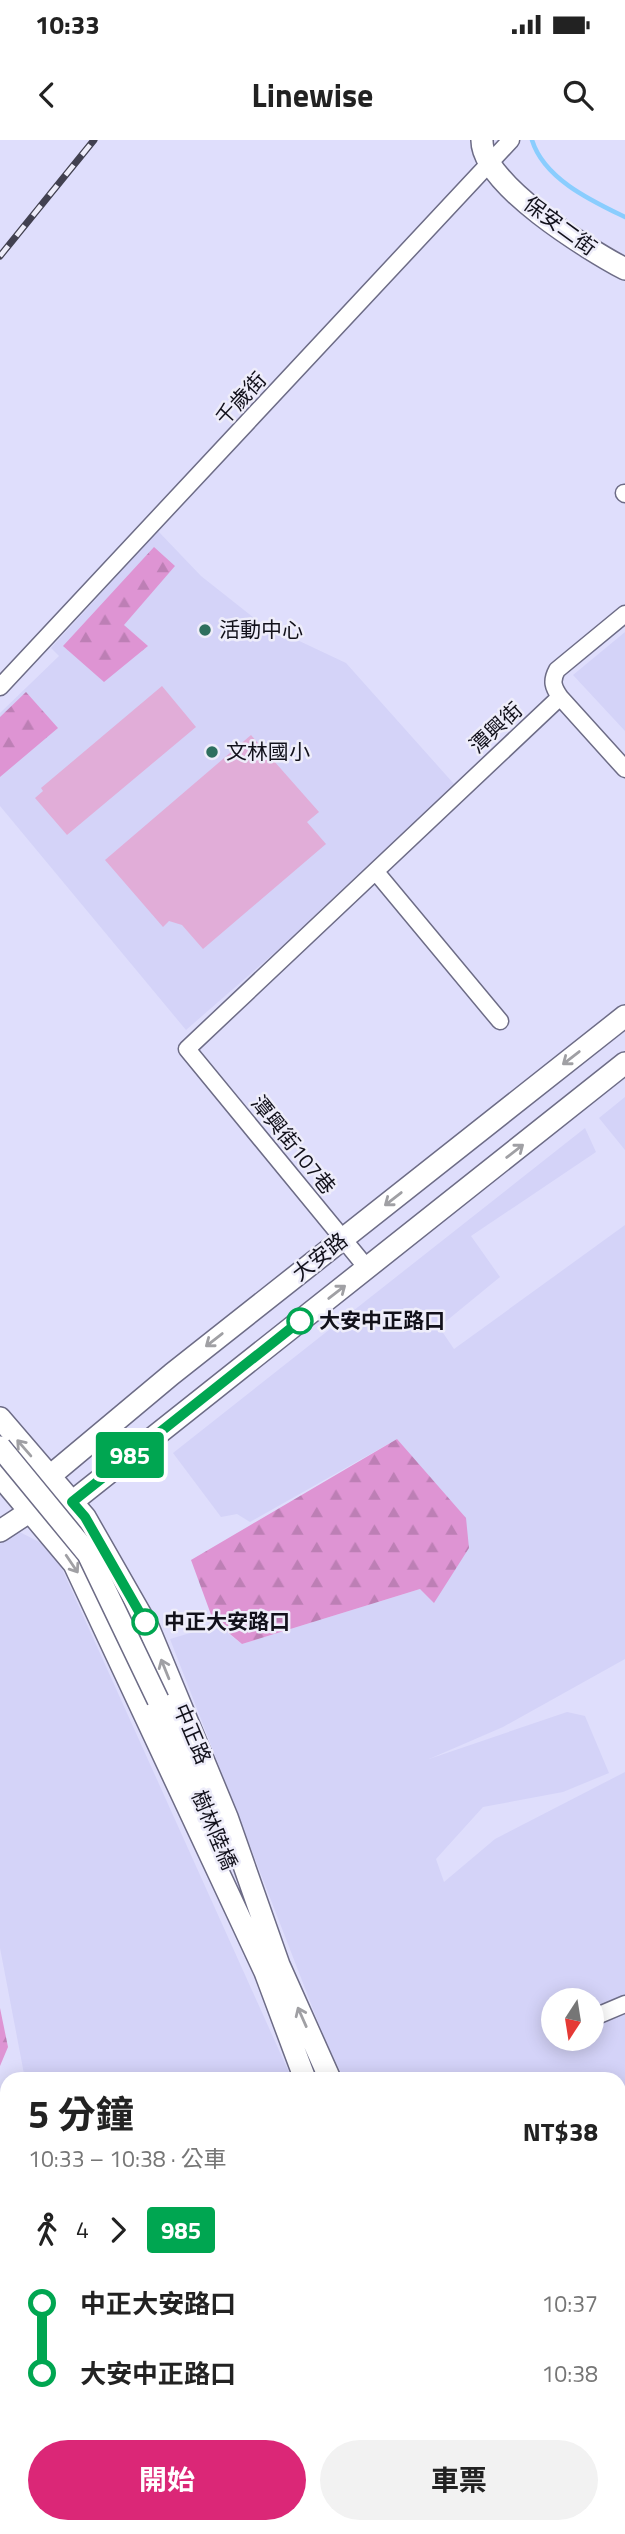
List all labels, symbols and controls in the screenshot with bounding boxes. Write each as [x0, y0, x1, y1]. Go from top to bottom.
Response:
text: 10:33 [35, 5, 100, 44]
text: Linewise [252, 71, 373, 119]
icon: back [28, 76, 66, 114]
icon: search [559, 76, 597, 114]
street label: 保安二街 [517, 188, 604, 263]
street label: 千歲街 [207, 364, 273, 432]
place label: 活動中心 [219, 613, 303, 645]
marker: 活動中心 [197, 622, 213, 638]
street label: 潭興街 [461, 694, 529, 760]
place label: 文林國小 [226, 735, 310, 767]
marker: 文林國小 [204, 744, 220, 760]
one-way arrow [563, 1051, 581, 1066]
street label: 潭興街107巷 [244, 1088, 344, 1201]
one-way arrow [505, 1143, 523, 1158]
one-way arrow [384, 1192, 402, 1207]
street label: 大安路 [285, 1224, 354, 1288]
one-way arrow [327, 1285, 345, 1300]
place label: 大安中正路口 [319, 1304, 445, 1336]
marker: 大安中正路口 [287, 1308, 313, 1334]
one-way arrow [206, 1333, 224, 1348]
line badge: 985 [90, 1432, 170, 1478]
text: 985 [110, 1437, 150, 1473]
one-way arrow [16, 1439, 32, 1457]
one-way arrow [65, 1554, 79, 1573]
place label: 中正大安路口 [164, 1605, 290, 1637]
marker: 中正大安路口 [132, 1609, 158, 1635]
one-way arrow [157, 1658, 170, 1680]
street label: 中正路 [166, 1698, 220, 1769]
street label: 樹林陸橋 [184, 1785, 246, 1875]
north arrow [541, 1988, 604, 2051]
map controls [541, 1988, 604, 2051]
one-way arrow [295, 2007, 308, 2028]
text: 5 分鐘 [28, 2085, 134, 2143]
text: NT$38 [523, 2112, 598, 2151]
text: 10:33 – 10:38 · 公車 [28, 2141, 227, 2176]
icon: walk [28, 2211, 66, 2249]
icon: forward [99, 2211, 137, 2249]
text: 4 [76, 2212, 89, 2247]
text: 985 [161, 2212, 201, 2248]
text: 中正大安路口 [80, 2284, 236, 2323]
text: 10:37 [541, 2286, 598, 2321]
text: 大安中正路口 [80, 2354, 236, 2393]
text: 10:38 [541, 2356, 598, 2391]
button: 開始 [28, 2440, 306, 2520]
button: 車票 [320, 2440, 598, 2520]

